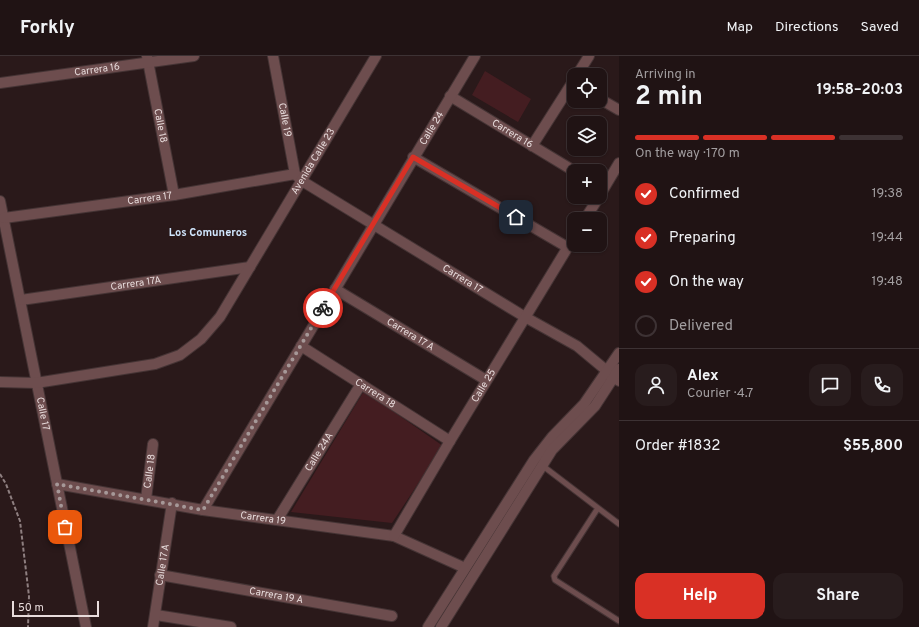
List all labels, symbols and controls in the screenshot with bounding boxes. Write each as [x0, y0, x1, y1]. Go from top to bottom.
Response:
text: Forkly [20, 16, 75, 40]
text: Map [727, 19, 753, 36]
text: Directions [775, 19, 839, 36]
text: Saved [861, 19, 899, 36]
street label: Carrera 16 [73, 60, 121, 79]
text: Arriving in [635, 67, 696, 83]
map controls [567, 68, 607, 252]
button: locate [567, 68, 607, 108]
text: 2 min [635, 81, 703, 114]
text: 19:58–20:03 [817, 81, 903, 100]
street label: Calle 19 [275, 102, 294, 138]
street label: Calle 18 [151, 107, 170, 144]
street label: Calle 24 [417, 109, 447, 147]
street label: Carrera 16 [489, 116, 535, 151]
button: layers [567, 116, 607, 156]
street label: Avenida Calle 23 [288, 126, 338, 197]
text: On the way · 170 m [635, 146, 740, 162]
button: + [567, 164, 607, 204]
icon: check [635, 183, 657, 205]
text: Confirmed [669, 185, 740, 204]
text: 19:38 [872, 186, 903, 202]
street label: Carrera 17 [126, 189, 173, 208]
pin [499, 200, 533, 234]
icon: home [505, 206, 527, 228]
button: − [567, 212, 607, 252]
district label: Los Comuneros [169, 226, 247, 240]
icon: check [635, 227, 657, 249]
text: Preparing [669, 229, 736, 248]
text: 19:44 [871, 230, 903, 246]
street label: Carrera 17 [440, 262, 485, 296]
icon: check [635, 271, 657, 293]
street label: Carrera 17A [110, 273, 162, 294]
text: On the way [669, 273, 744, 292]
text: 19:48 [871, 274, 903, 290]
courier [303, 288, 343, 328]
icon: bike [312, 297, 334, 319]
street label: Carrera 17 A [384, 315, 437, 354]
text: Delivered [669, 317, 733, 336]
button: person [635, 364, 677, 406]
button: chat [809, 364, 851, 406]
button: phone [861, 364, 903, 406]
street label: Calle 25 [468, 366, 499, 405]
text: Alex [687, 367, 719, 386]
street label: Carrera 18 [352, 375, 398, 411]
text: Courier · 4.7 [687, 386, 753, 402]
street label: Calle 17 [33, 396, 53, 432]
street label: Calle 24A [302, 430, 336, 474]
text: Order #1832 [635, 437, 720, 456]
text: $55,800 [843, 437, 903, 456]
street label: Calle 18 [141, 453, 158, 489]
street label: Carrera 19 [240, 509, 287, 528]
pin [48, 510, 82, 544]
icon: bag [54, 516, 76, 538]
street label: Calle 17 A [153, 543, 172, 586]
button: Help [635, 573, 765, 619]
button: Share [773, 573, 903, 619]
street label: Carrera 19 A [248, 584, 304, 607]
scale bar [12, 599, 99, 618]
text: 50 m [18, 601, 44, 615]

